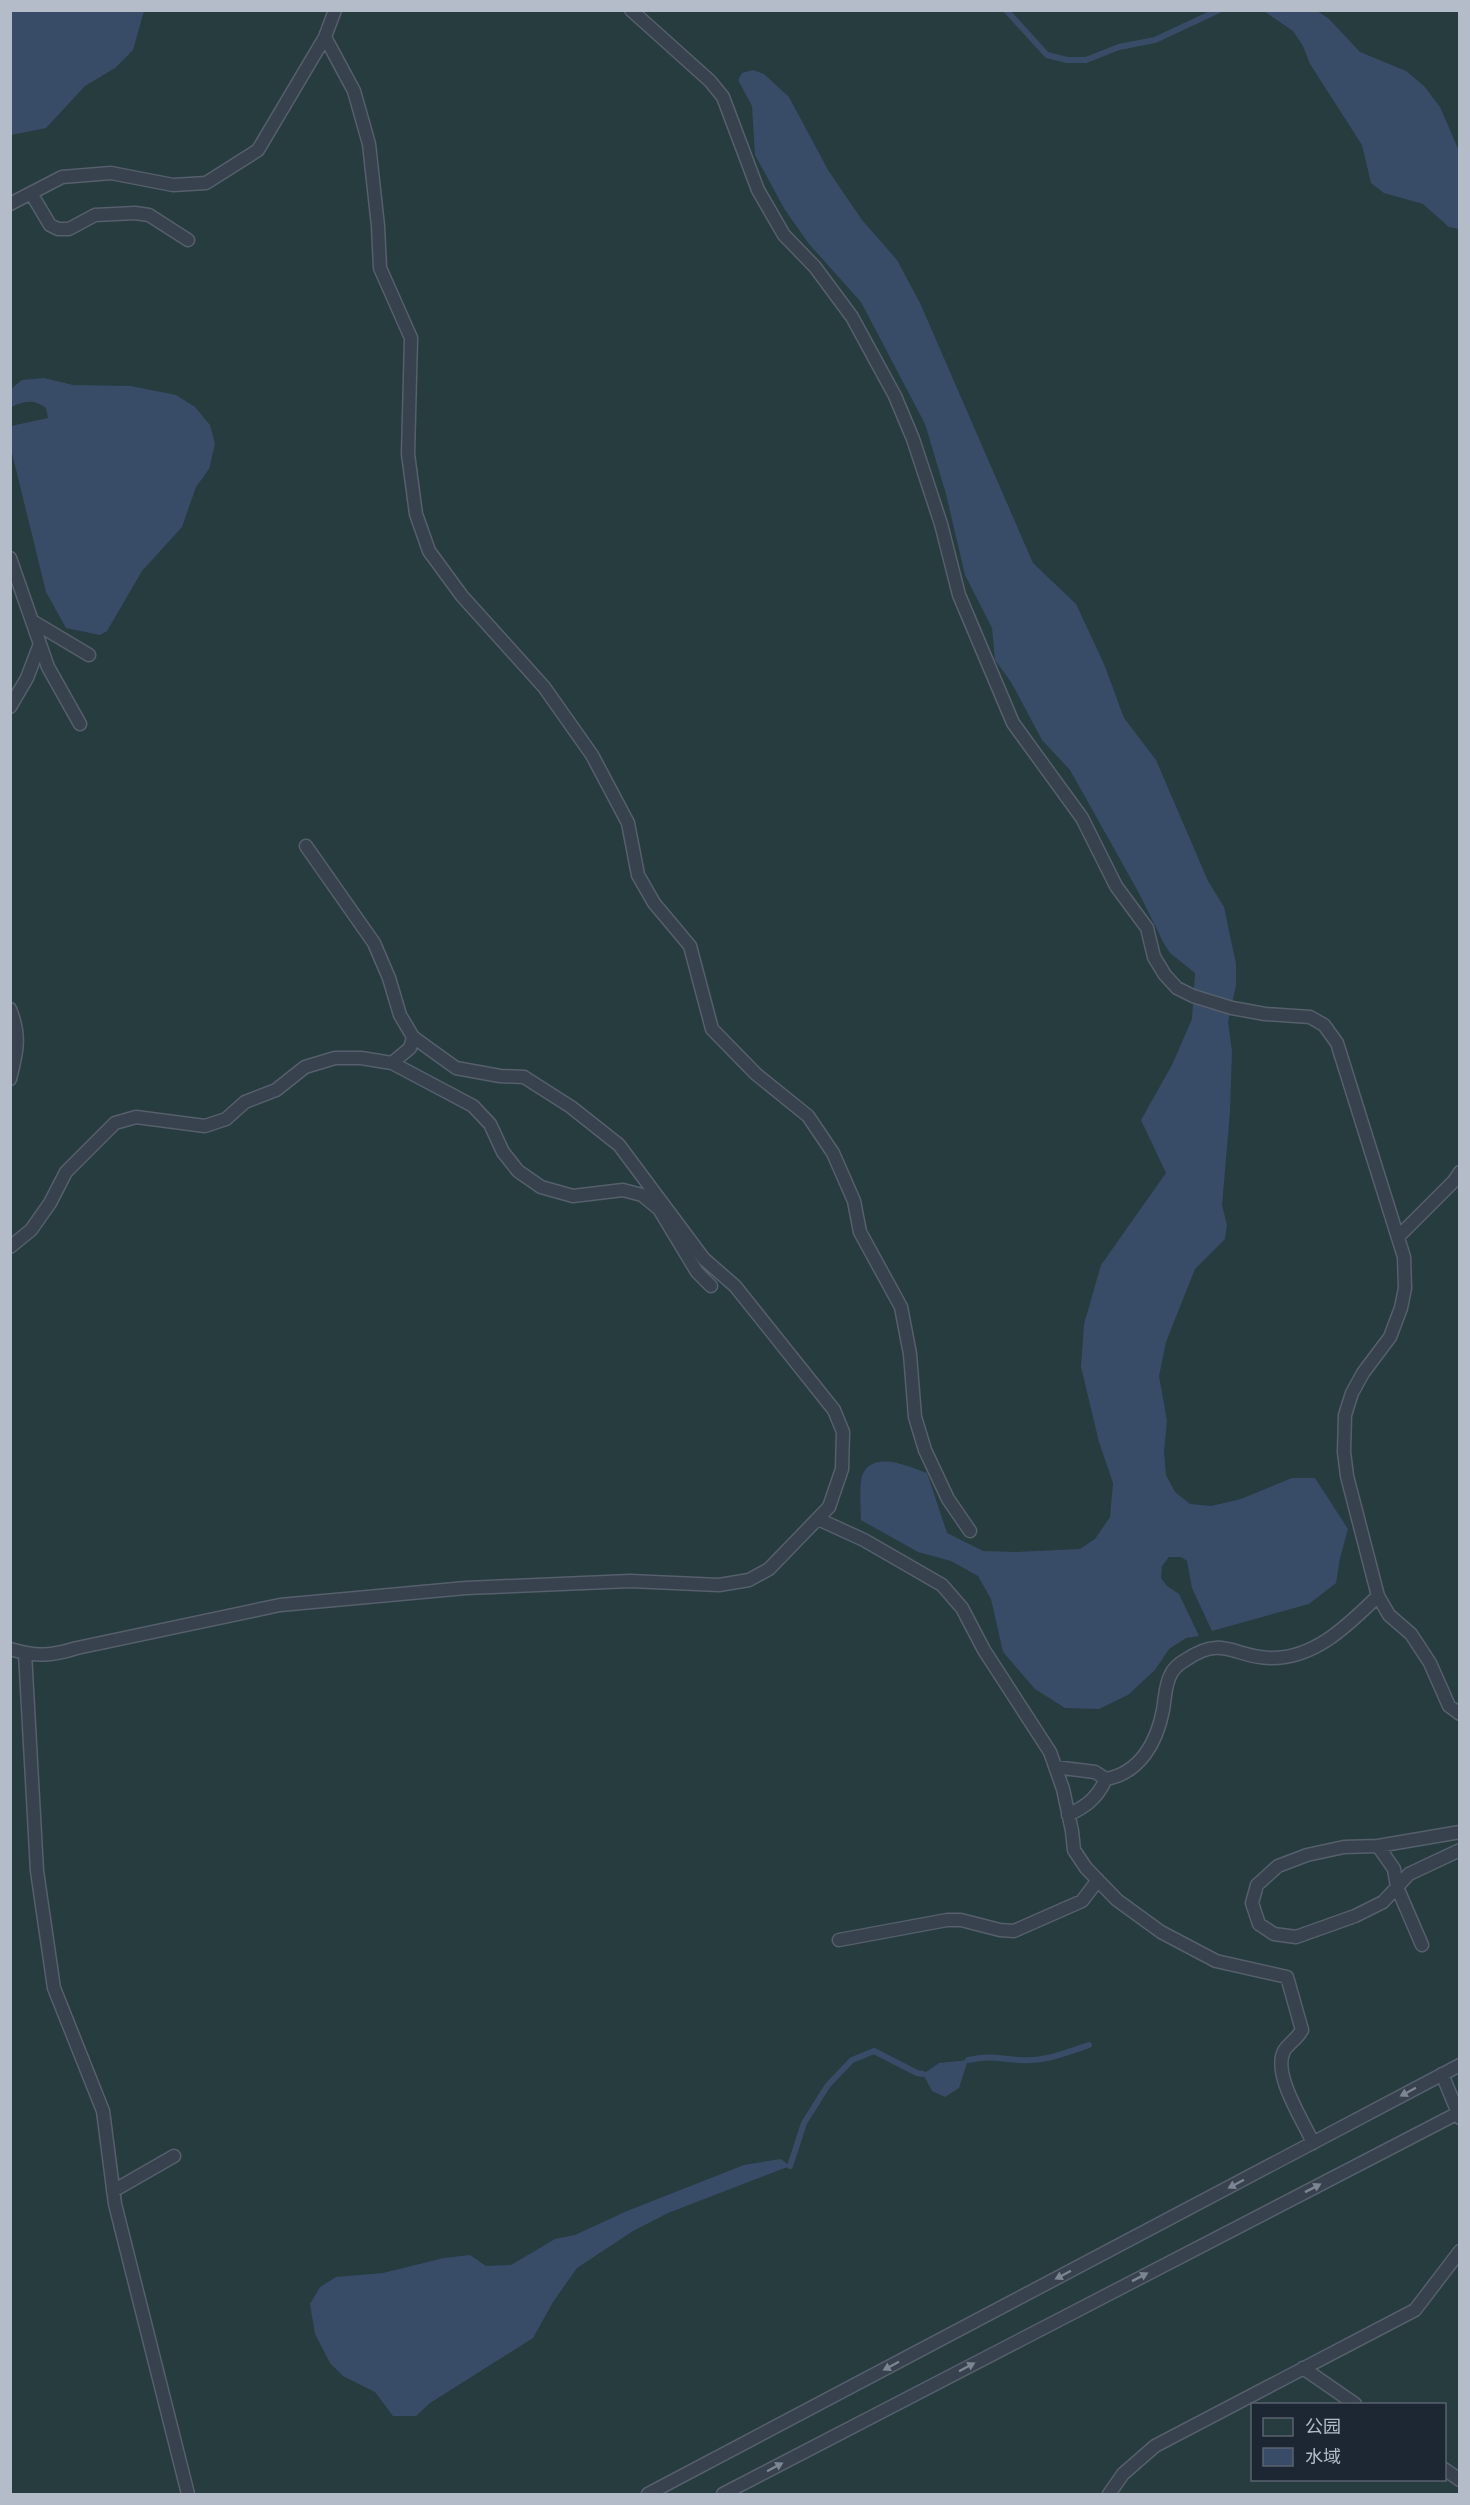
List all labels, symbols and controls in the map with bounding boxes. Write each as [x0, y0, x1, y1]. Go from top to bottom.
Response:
one-way arrow [1399, 2087, 1417, 2097]
one-way arrow [1227, 2179, 1244, 2189]
one-way arrow [1304, 2183, 1321, 2193]
one-way arrow [1054, 2270, 1071, 2280]
one-way arrow [1131, 2273, 1148, 2282]
one-way arrow [882, 2361, 899, 2371]
one-way arrow [958, 2363, 975, 2372]
legend [1251, 2403, 1446, 2481]
text: 公园 [1305, 2413, 1341, 2440]
text: 水域 [1305, 2443, 1341, 2470]
one-way arrow [766, 2463, 784, 2473]

